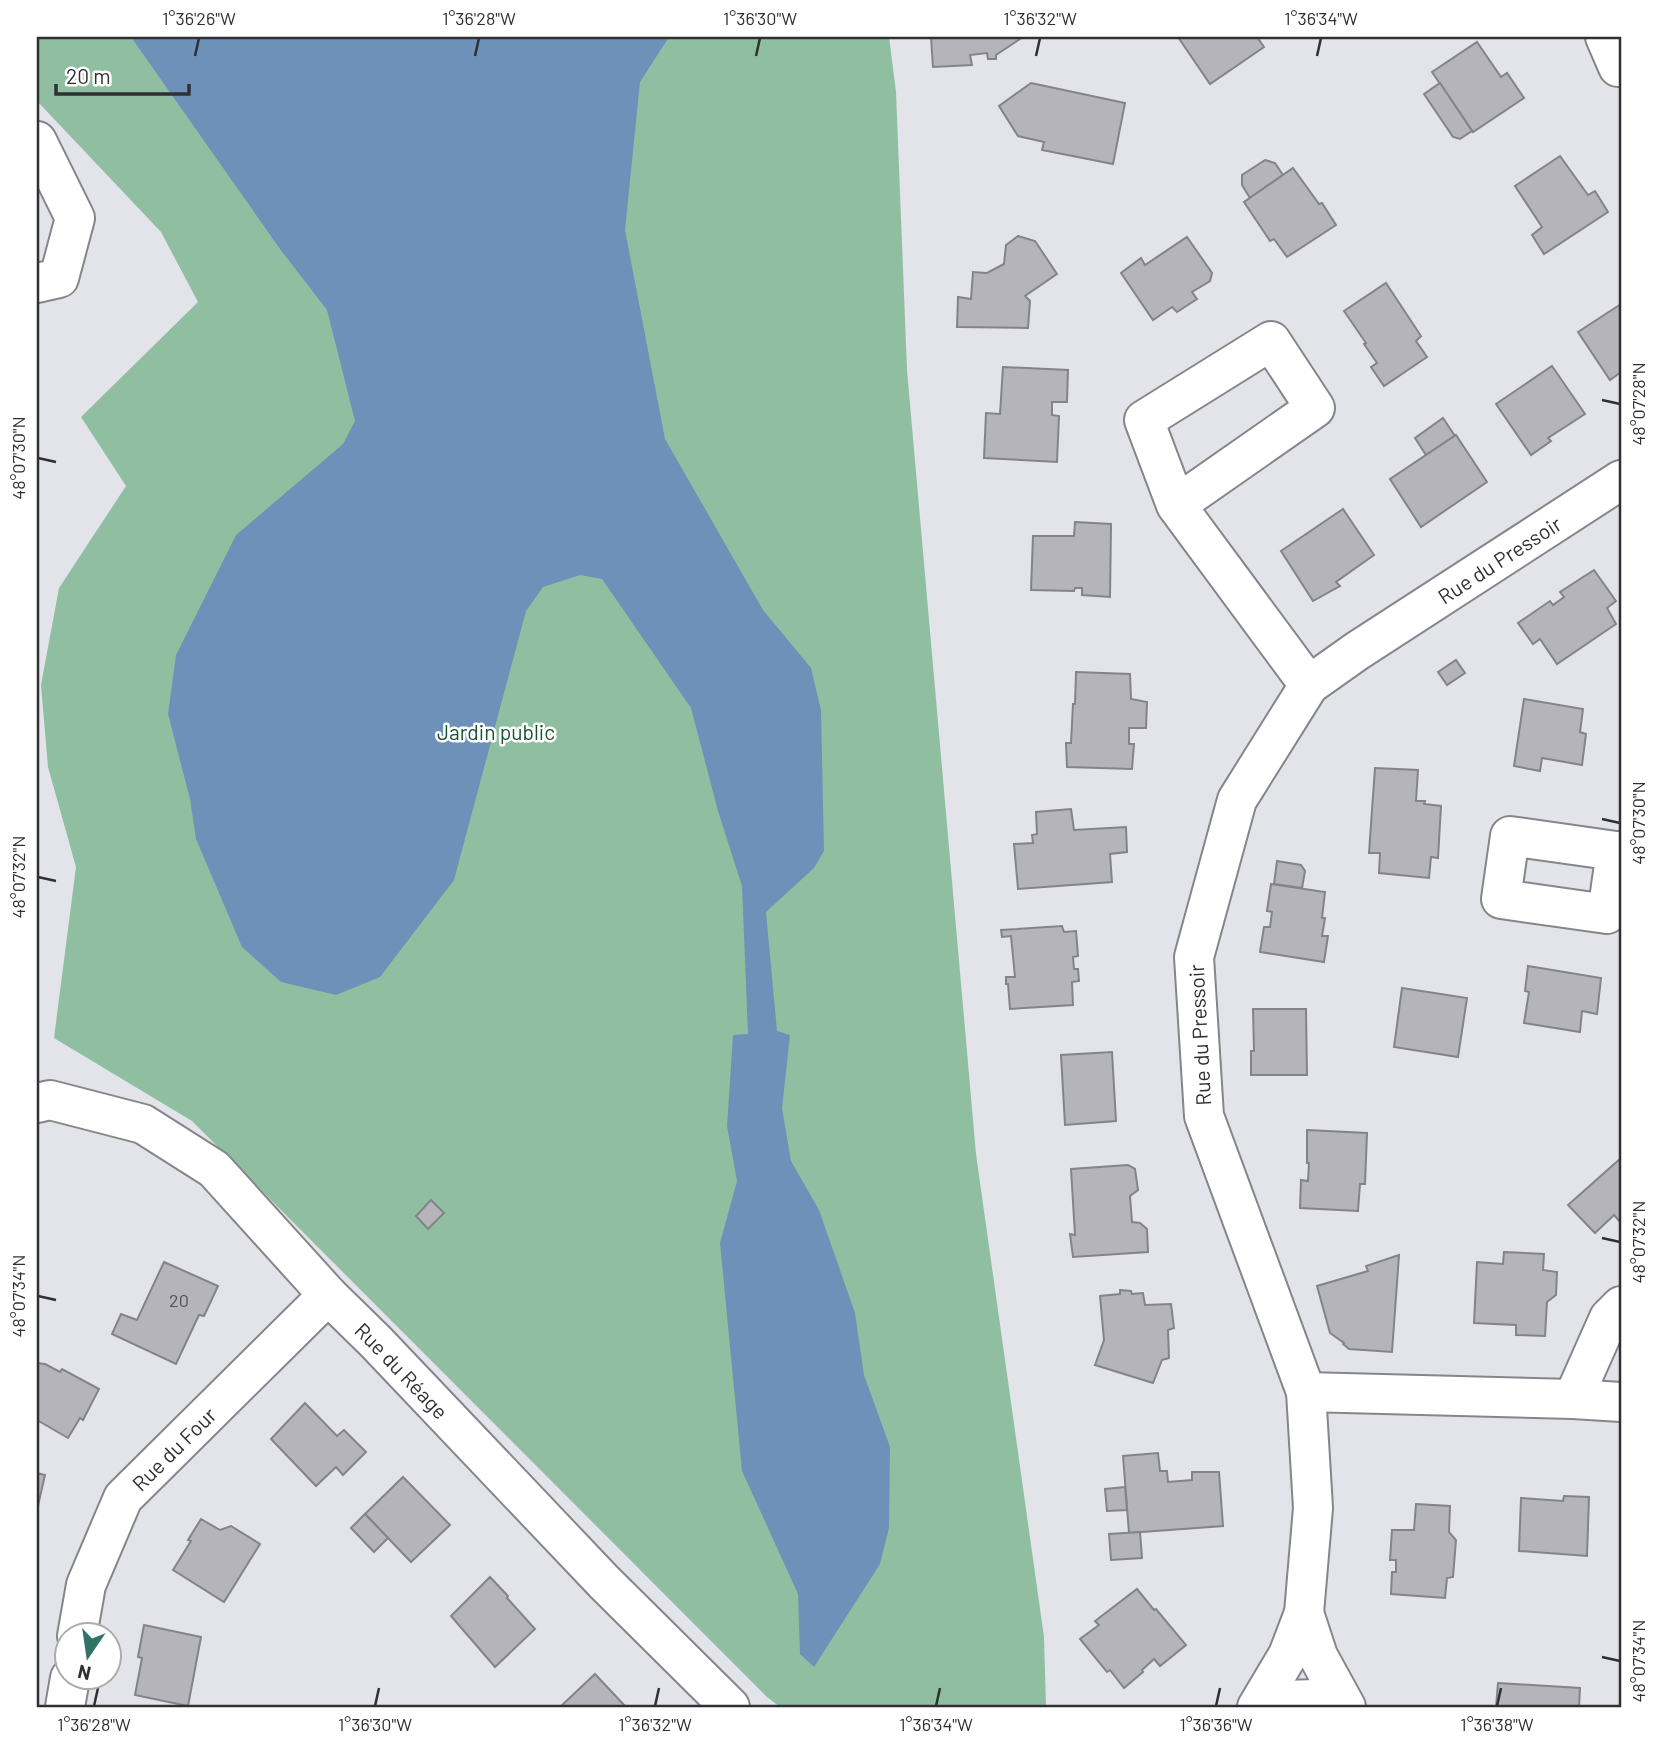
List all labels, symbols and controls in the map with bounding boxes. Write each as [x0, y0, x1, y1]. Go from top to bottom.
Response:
text: 1°36'26"W [162, 7, 236, 29]
text: 1°36'28"W [442, 7, 516, 29]
text: 1°36'30"W [723, 7, 797, 29]
text: 1°36'32"W [1003, 7, 1077, 29]
text: 1°36'34"W [1284, 7, 1358, 29]
scale bar [56, 52, 189, 96]
text: 20 m [66, 63, 111, 88]
text: 48°07'28"N [1627, 362, 1649, 446]
text: 48°07'30"N [7, 416, 29, 500]
street label: Rue du Pressoir [1433, 510, 1566, 608]
park label: Jardin public [437, 719, 555, 744]
text: 48°07'30"N [1627, 781, 1649, 865]
text: 48°07'32"N [7, 835, 29, 919]
street label: Rue du Pressoir [1183, 963, 1215, 1106]
text: 48°07'32"N [1627, 1200, 1649, 1284]
text: 48°07'34"N [7, 1254, 29, 1338]
house number: 20 [169, 1289, 189, 1311]
street label: Rue du Réage [351, 1317, 454, 1423]
street label: Rue du Four [126, 1401, 221, 1495]
text: 48°07'34"N [1627, 1619, 1649, 1703]
north arrow [52, 1622, 122, 1692]
text: N [75, 1660, 93, 1686]
text: 1°36'28"W [57, 1713, 131, 1735]
text: 1°36'30"W [338, 1713, 412, 1735]
text: 1°36'32"W [618, 1713, 692, 1735]
text: 1°36'34"W [899, 1713, 973, 1735]
text: 1°36'36"W [1179, 1713, 1253, 1735]
text: 1°36'38"W [1460, 1713, 1534, 1735]

